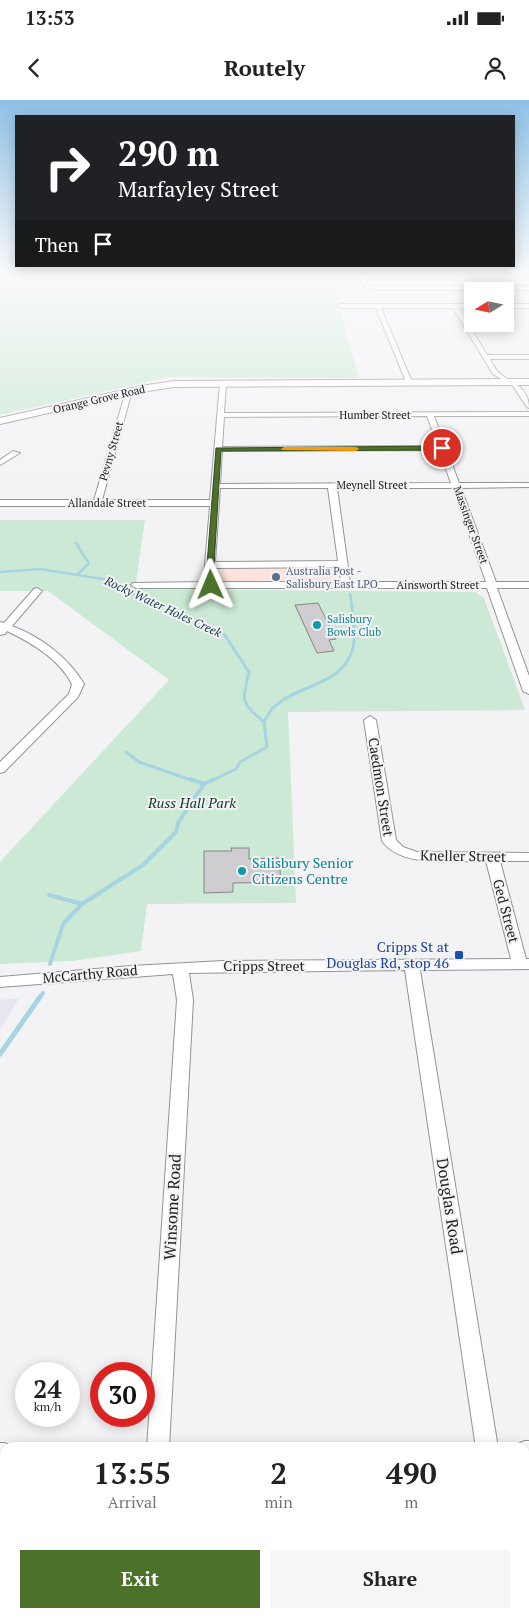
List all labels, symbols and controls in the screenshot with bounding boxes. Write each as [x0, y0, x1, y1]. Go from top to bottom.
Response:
text: 13:53 [25, 5, 74, 30]
text: Routely [224, 53, 305, 82]
icon: back [20, 54, 48, 82]
icon: person [481, 54, 509, 82]
text: 290 m [118, 130, 219, 176]
icon: right [35, 135, 100, 200]
text: Marfayley Street [118, 174, 279, 203]
icon: arrive [89, 230, 117, 258]
text: Then [35, 232, 79, 257]
north arrow [464, 282, 514, 332]
map controls [464, 282, 514, 332]
street label: Orange Grove Road [52, 382, 146, 416]
street label: Humber Street [339, 408, 411, 422]
street label: Pevny Street [96, 420, 126, 482]
pin [421, 427, 463, 469]
icon: arrive [428, 434, 456, 462]
street label: Meynell Street [336, 478, 408, 492]
street label: Massinger Street [450, 484, 492, 566]
street label: Allandale Street [68, 496, 146, 510]
position arrow [184, 558, 236, 610]
place label: Australia Post - Salisbury East LPO [286, 564, 378, 591]
marker: Australia Post - Salisbury East LPO [270, 571, 282, 583]
water label: Rocky Water Holes Creek [101, 572, 224, 640]
street label: Ainsworth Street [397, 578, 479, 592]
place label: Salisbury Bowls Club [327, 612, 381, 639]
marker: Salisbury Bowls Club [311, 619, 323, 631]
street label: Caedmon Street [364, 736, 399, 838]
park label: Russ Hall Park [147, 793, 236, 812]
street label: Kneller Street [420, 845, 507, 866]
place label: Salisbury Senior Citizens Centre [252, 853, 354, 888]
marker: Salisbury Senior Citizens Centre [236, 865, 248, 877]
street label: Ged Street [489, 877, 524, 946]
place label: Cripps St at Douglas Rd, stop 46 [326, 937, 450, 972]
marker: Cripps St at Douglas Rd, stop 46 [453, 949, 465, 961]
street label: Cripps Street [223, 956, 305, 975]
street label: McCarthy Road [42, 960, 138, 987]
street label: Winsome Road [158, 1153, 186, 1261]
street label: Douglas Road [432, 1156, 468, 1256]
speed limit sign: 30 [90, 1362, 155, 1427]
text: 24 [33, 1372, 62, 1405]
text: km/h [34, 1399, 61, 1414]
text: 13:55 [93, 1453, 171, 1493]
text: 2 [270, 1453, 287, 1493]
text: 490 [386, 1453, 437, 1493]
text: Arrival [108, 1491, 157, 1513]
text: min [265, 1491, 293, 1513]
text: m [404, 1491, 418, 1513]
button: Exit [20, 1550, 260, 1608]
button: Share [270, 1550, 510, 1608]

